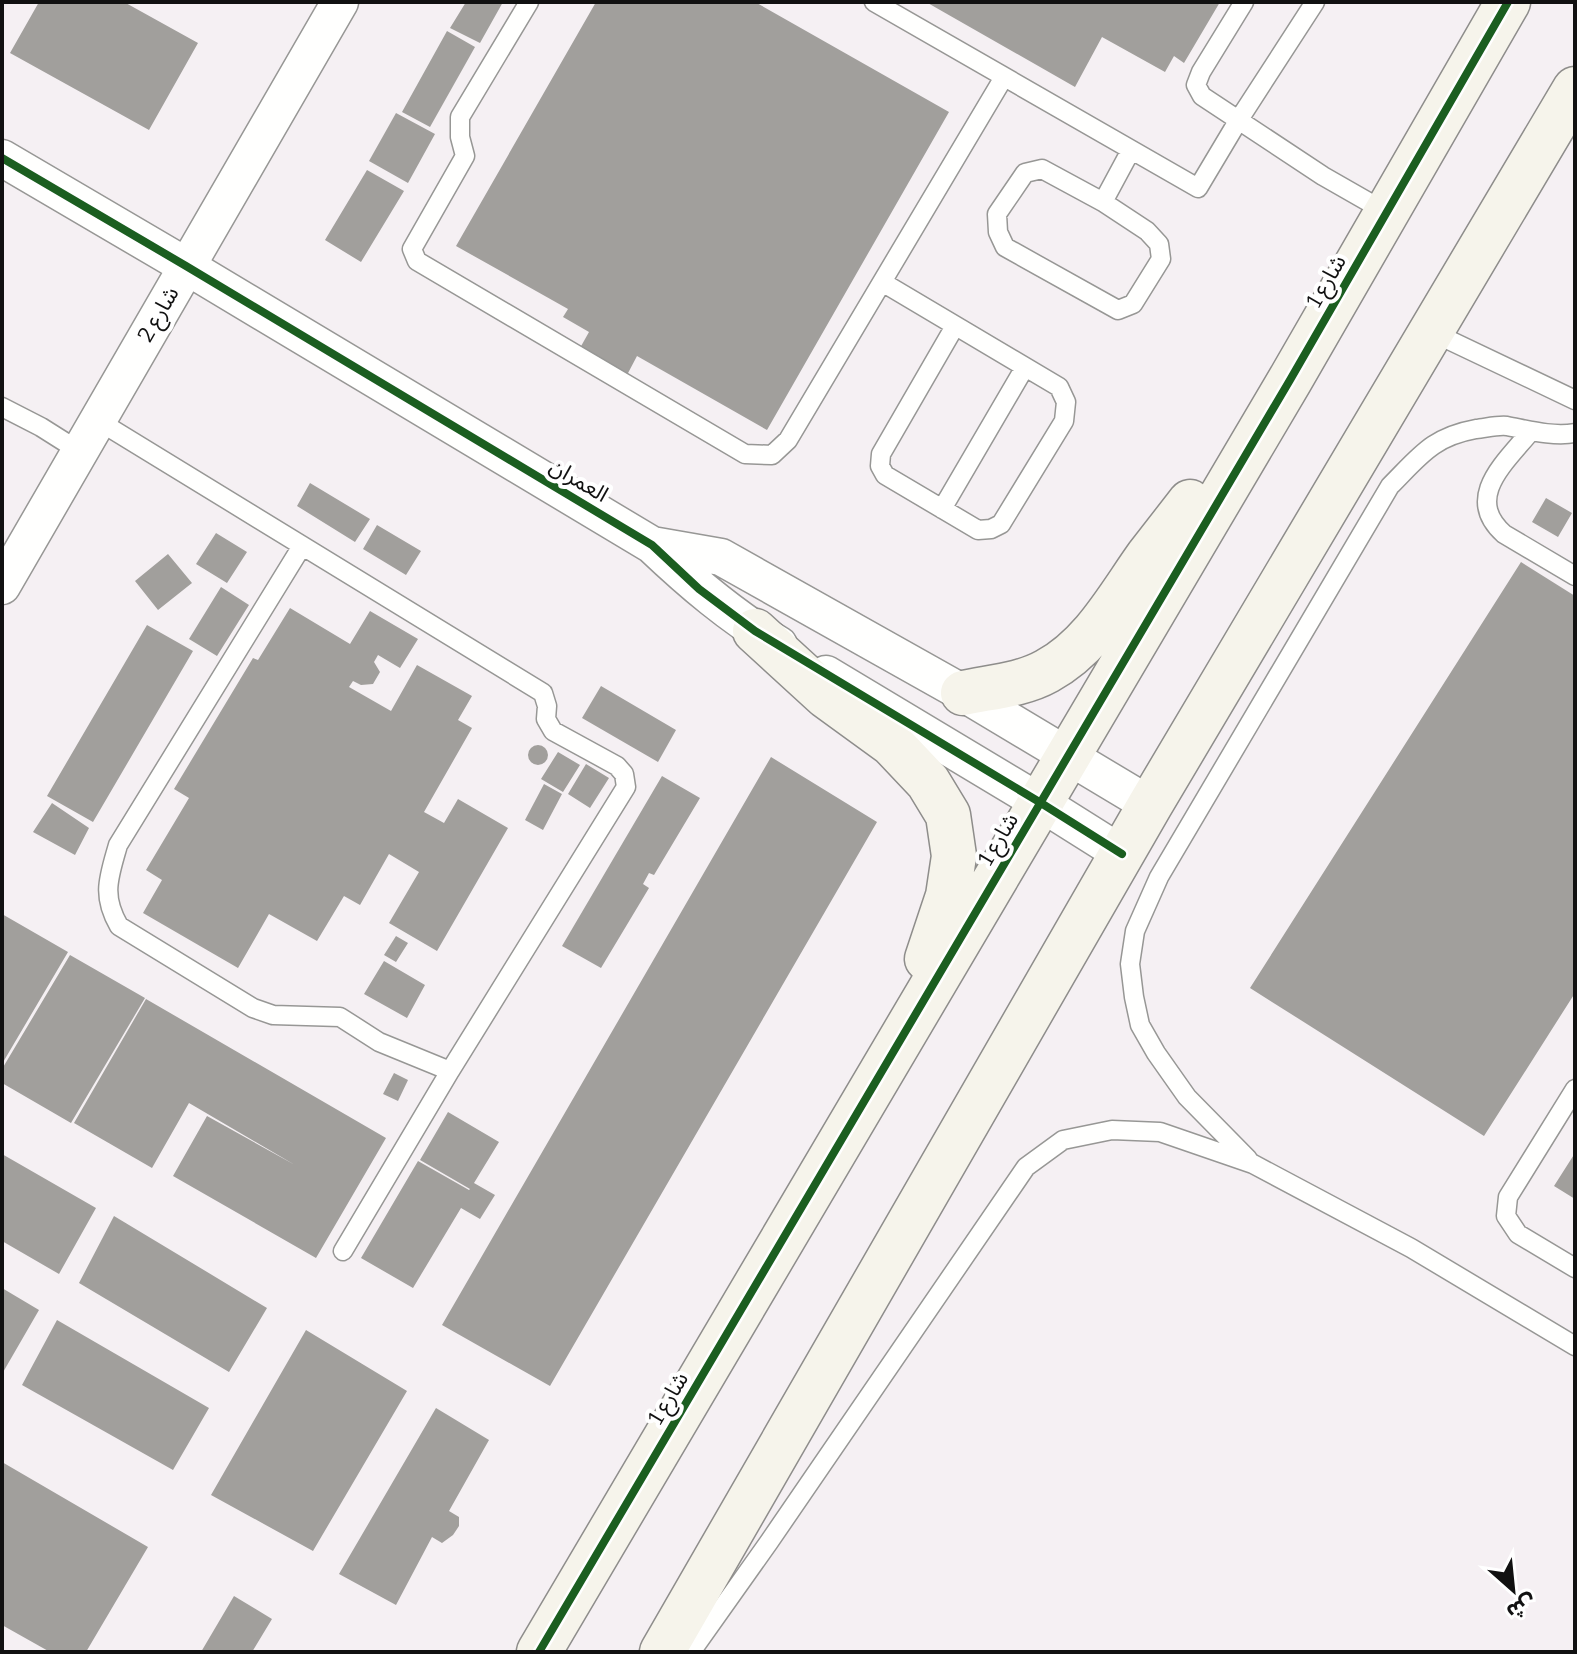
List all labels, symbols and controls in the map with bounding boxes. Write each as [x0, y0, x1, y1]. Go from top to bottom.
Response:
street label: شارع 1 [1300, 250, 1354, 314]
street label: شارع 2 [131, 282, 187, 348]
street label: العمران [545, 452, 613, 508]
street label: شارع 1 [972, 808, 1027, 872]
street label: شارع 1 [642, 1367, 697, 1431]
north arrow [1473, 1550, 1553, 1630]
text: ش [1502, 1589, 1541, 1626]

